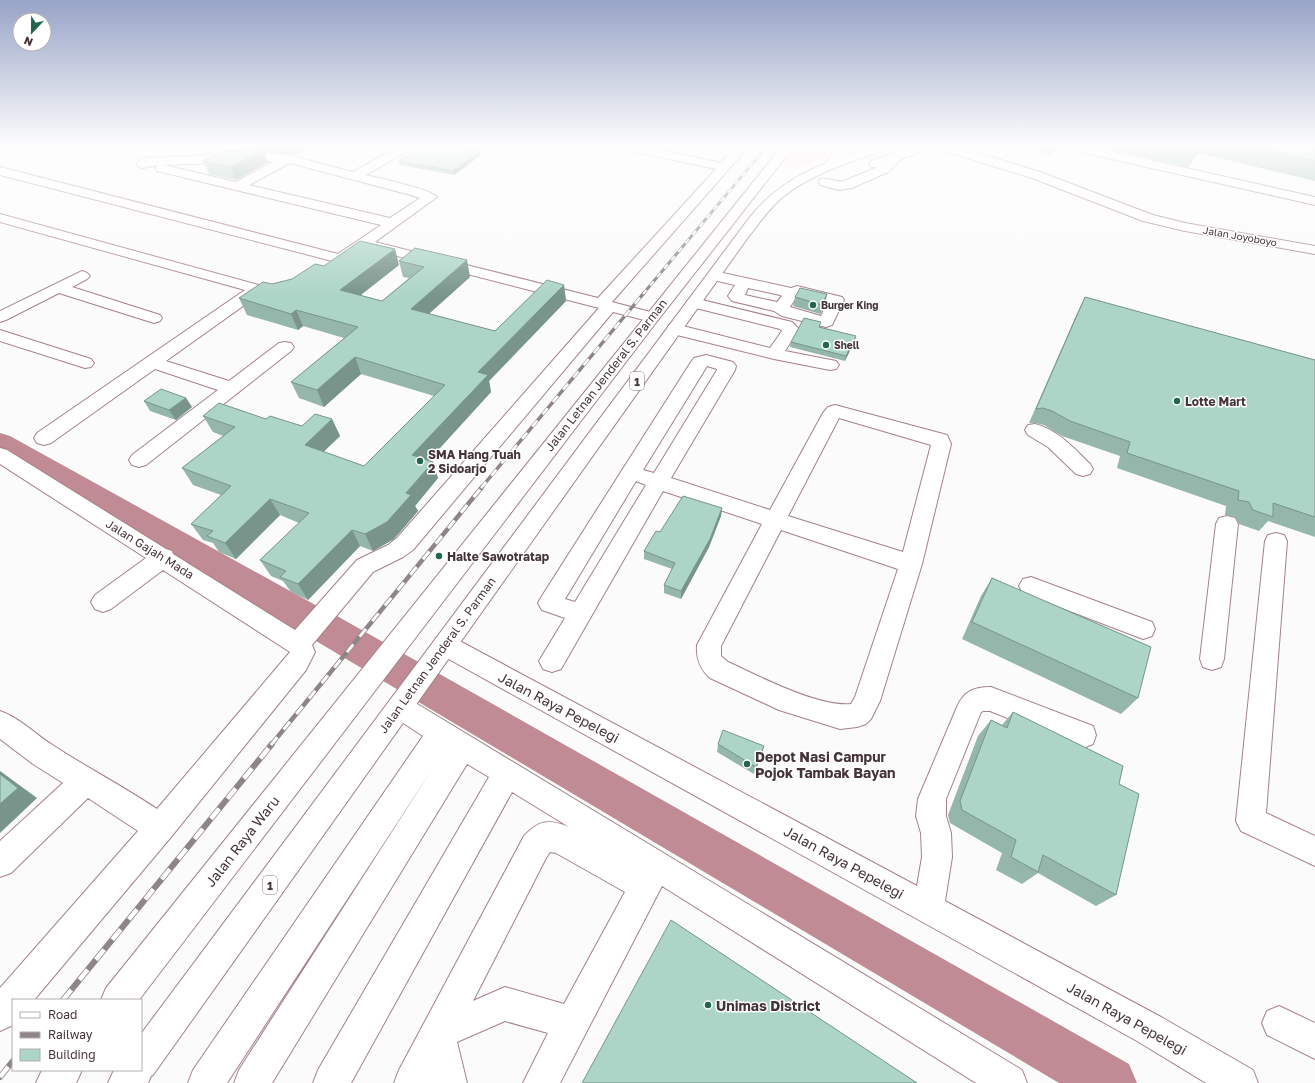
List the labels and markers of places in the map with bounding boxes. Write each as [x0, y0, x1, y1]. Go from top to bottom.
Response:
place label: Burger King [821, 299, 878, 311]
marker: Burger King [808, 300, 818, 310]
place label: Shell [834, 339, 860, 351]
marker: Shell [821, 340, 831, 350]
place label: Lotte Mart [1185, 394, 1246, 409]
marker: Lotte Mart [1172, 396, 1182, 406]
place label: SMA Hang Tuah 2 Sidoarjo [428, 447, 521, 476]
marker: SMA Hang Tuah 2 Sidoarjo [415, 456, 425, 466]
place label: Halte Sawotratap [447, 549, 550, 564]
marker: Halte Sawotratap [434, 551, 444, 561]
place label: Depot Nasi Campur Pojok Tambak Bayan [755, 748, 895, 781]
marker: Depot Nasi Campur Pojok Tambak Bayan [742, 759, 752, 769]
place label: Unimas District [716, 997, 821, 1014]
marker: Unimas District [703, 1000, 713, 1010]

